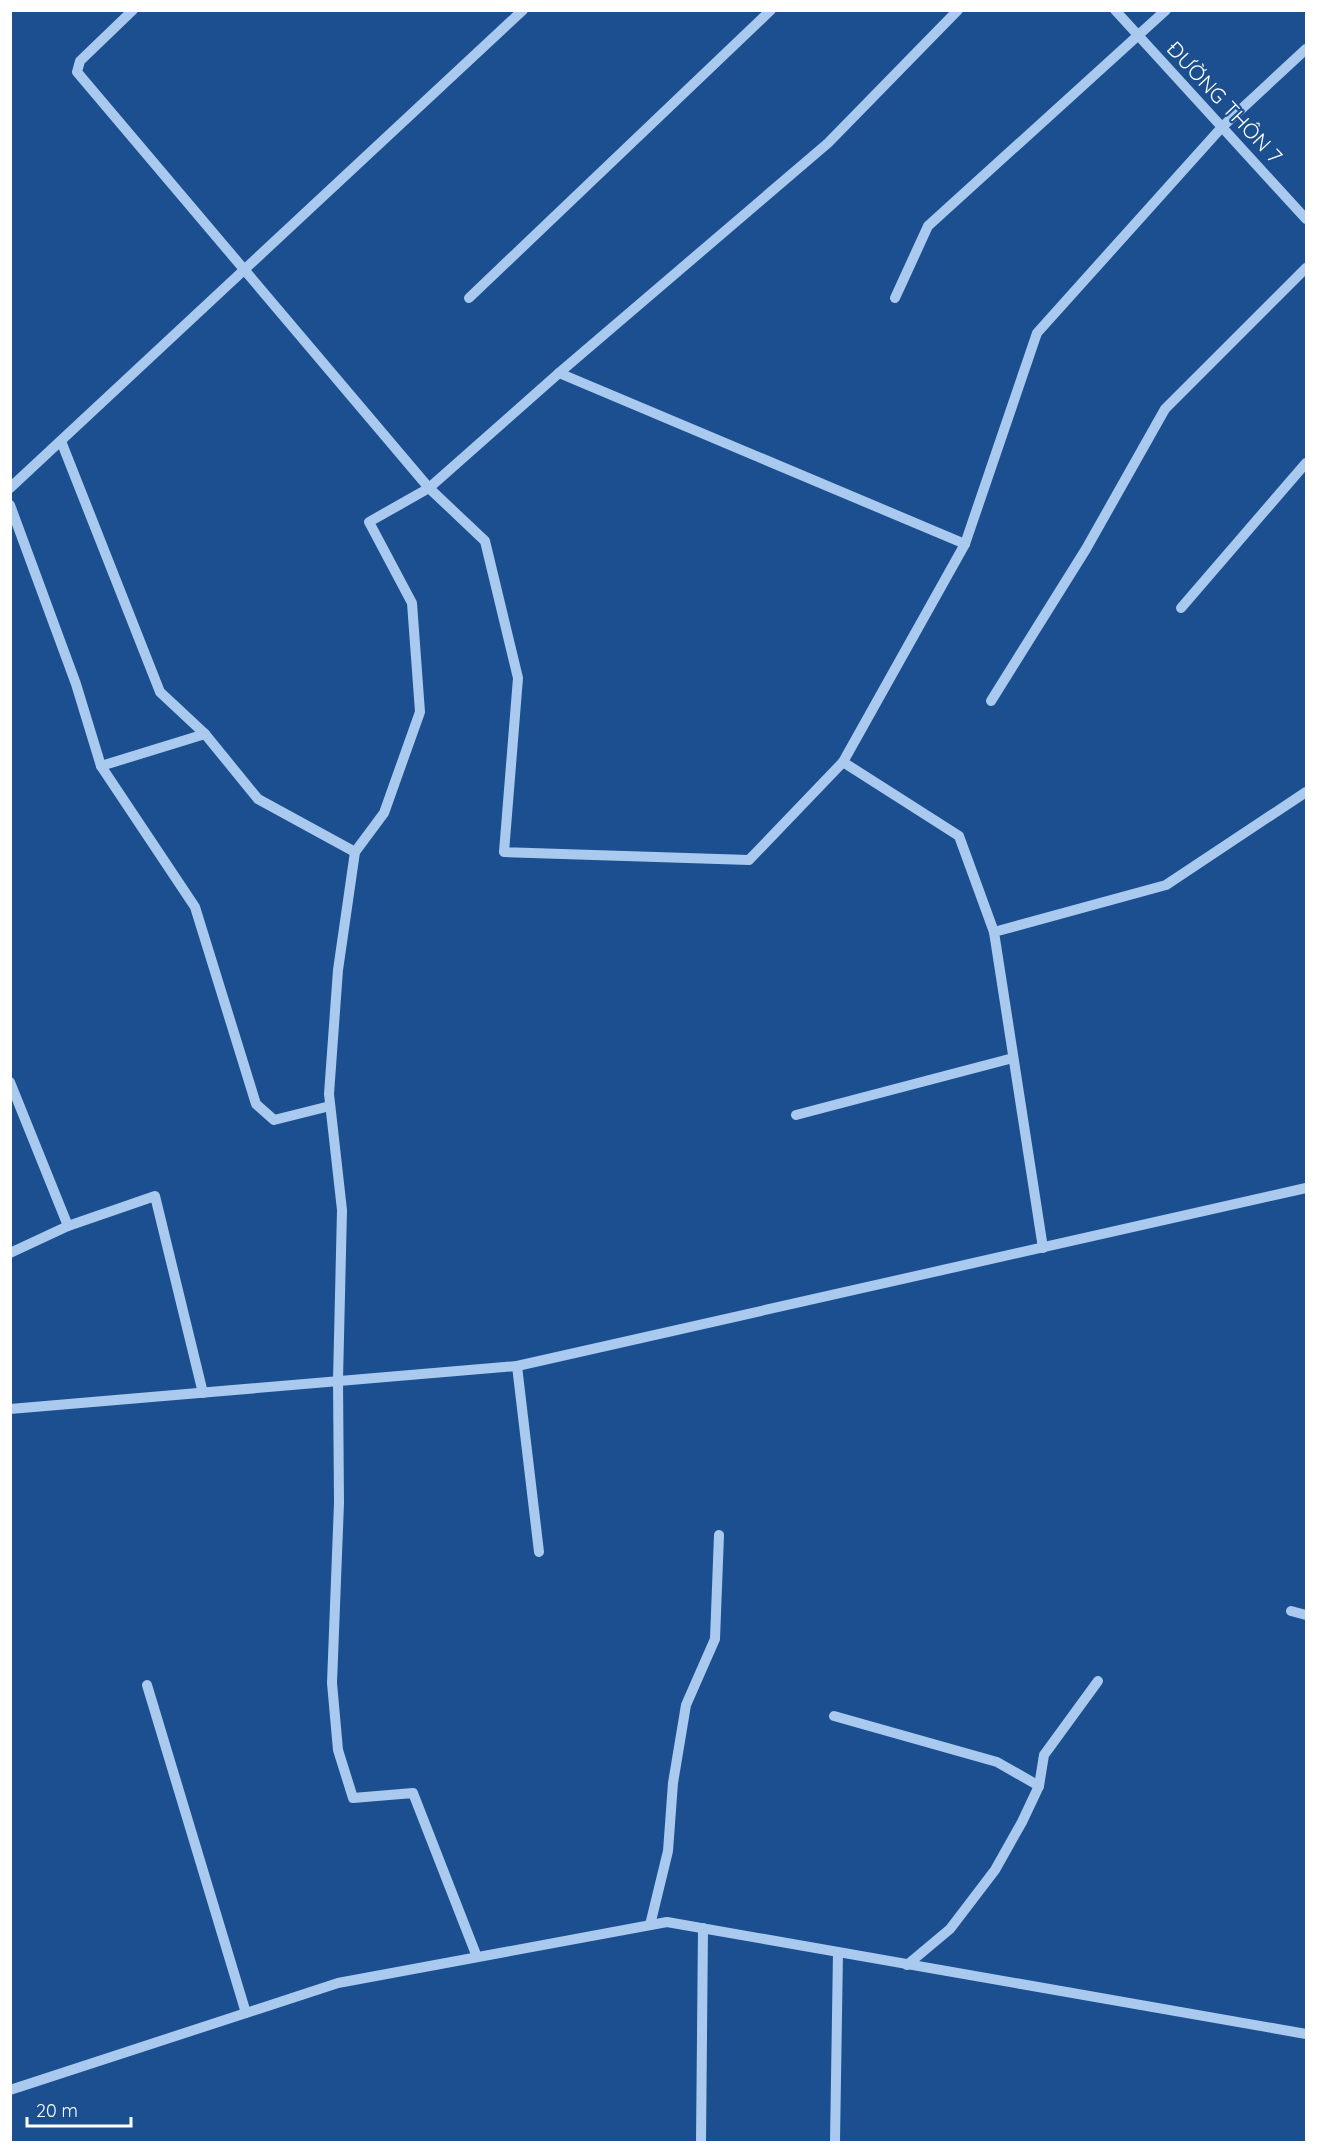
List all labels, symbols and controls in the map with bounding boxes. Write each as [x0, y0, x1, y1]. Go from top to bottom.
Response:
street label: ĐƯỜNG THÔN 7 [1162, 36, 1288, 169]
scale bar [27, 2090, 130, 2128]
text: 20 m [36, 2099, 78, 2122]

